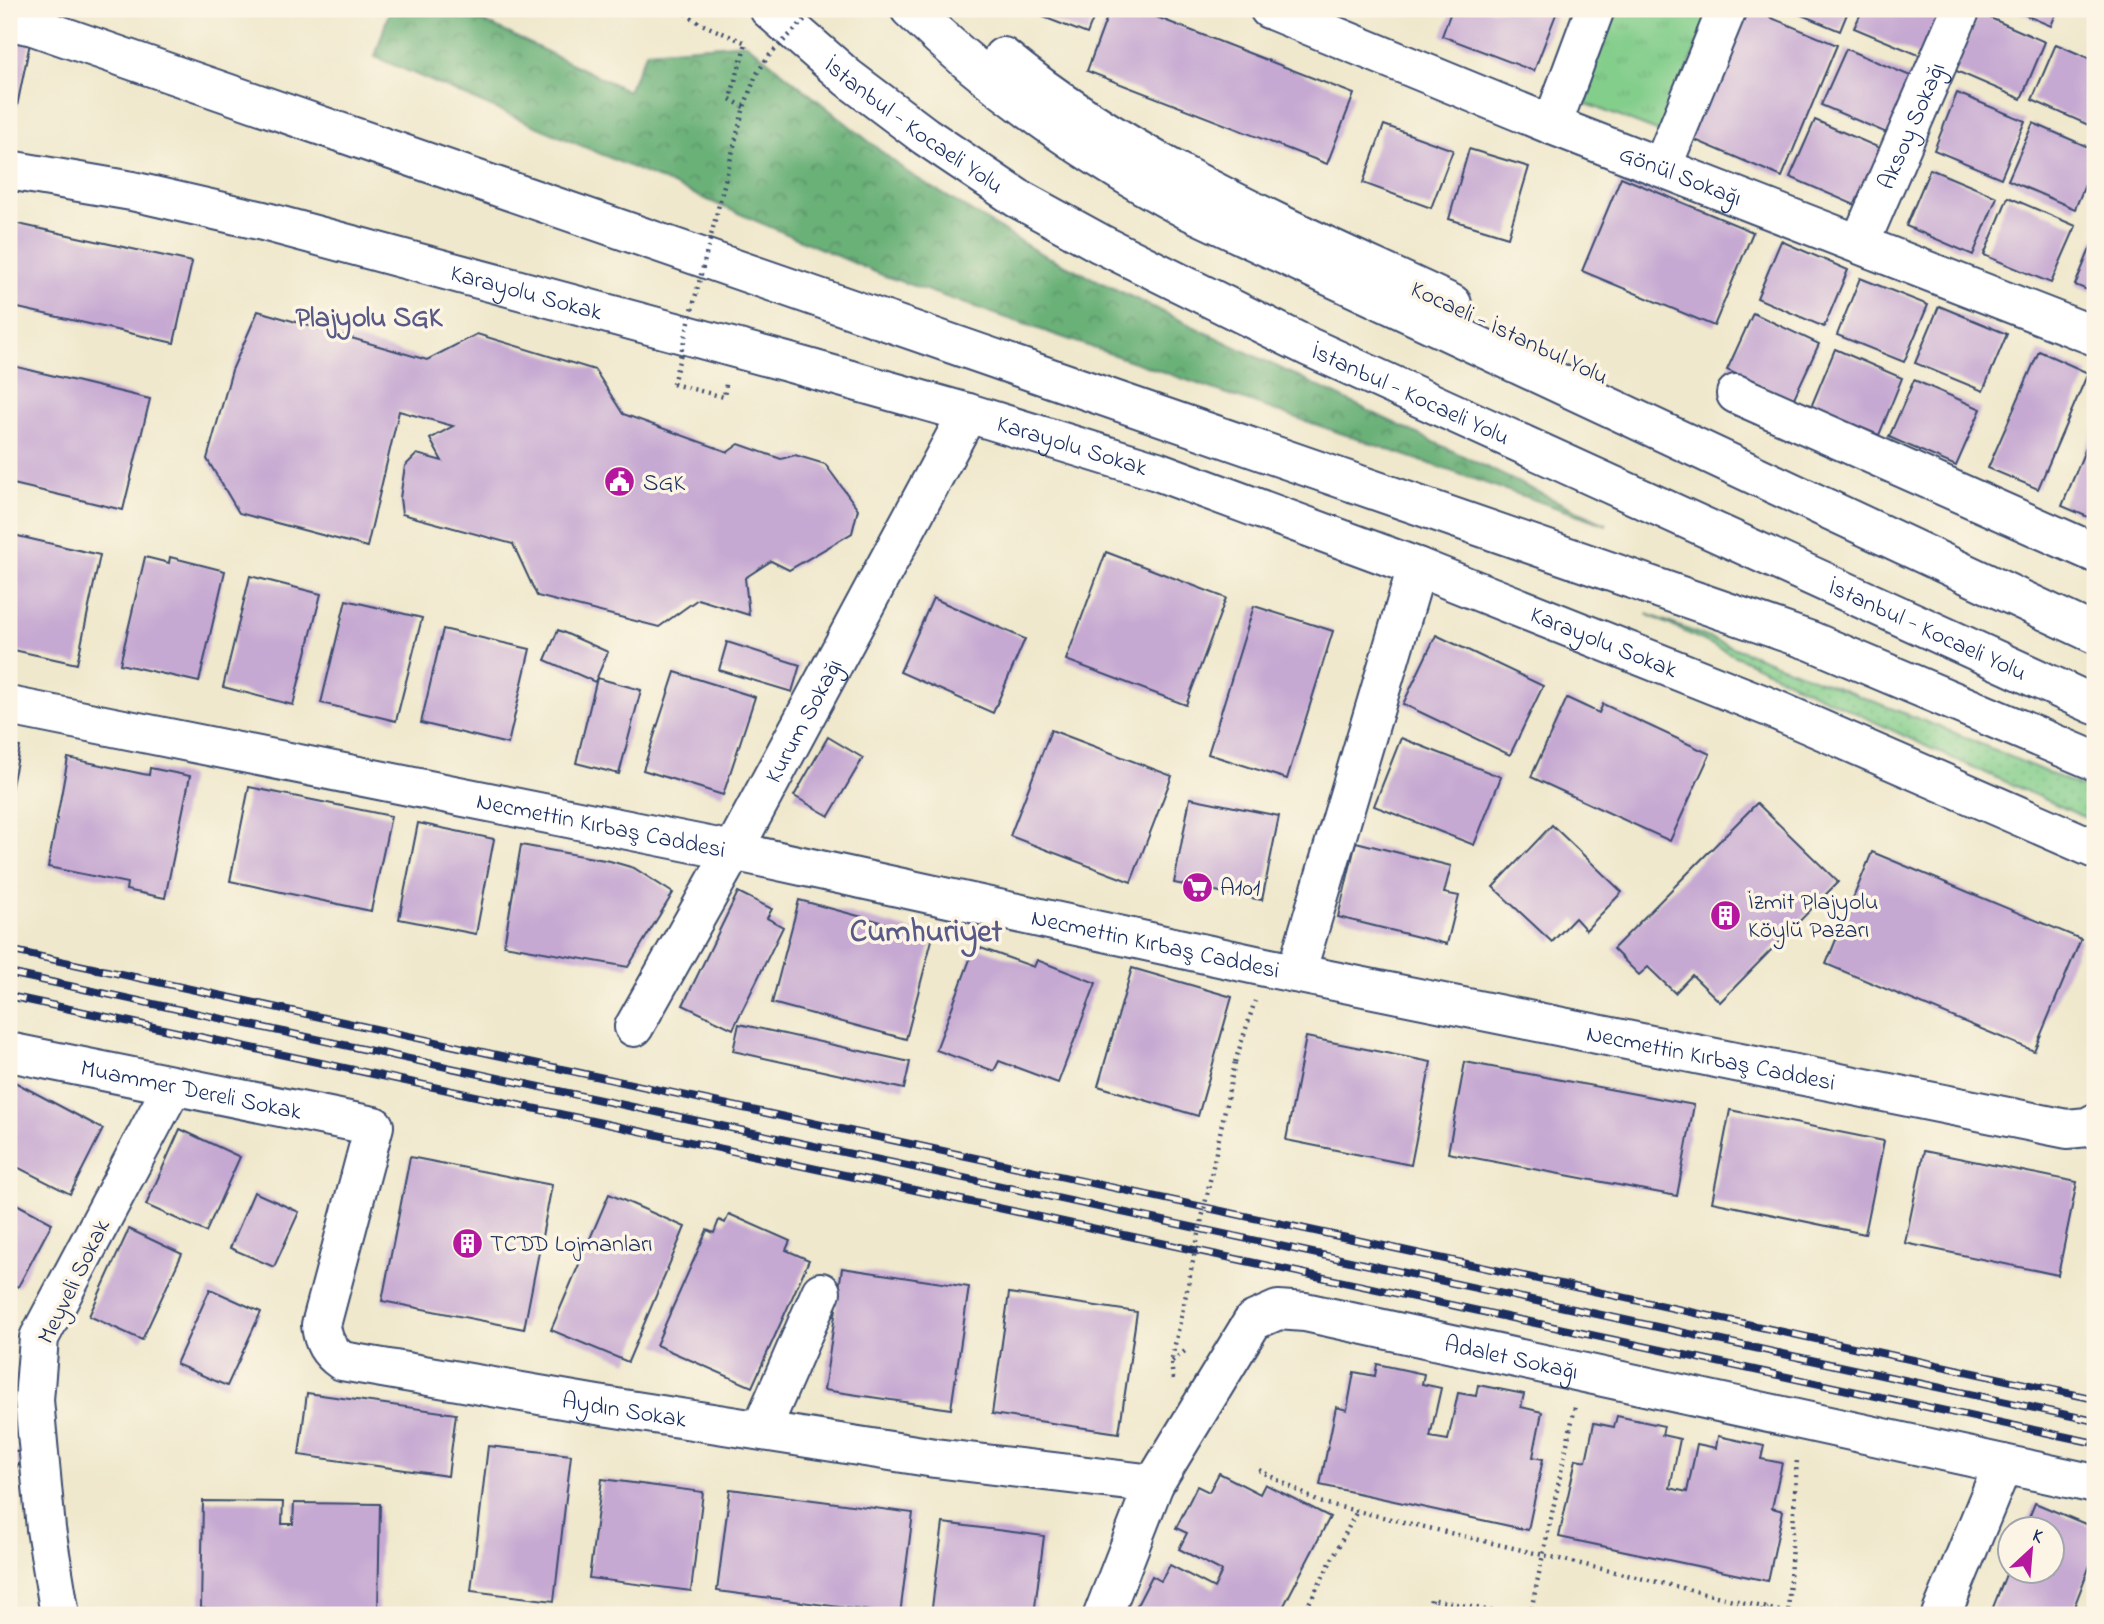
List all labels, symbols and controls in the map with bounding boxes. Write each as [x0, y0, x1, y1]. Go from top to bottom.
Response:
street label: İstanbul - Kocaeli Yolu [815, 49, 1010, 204]
street label: Aksoy Sokağı [1870, 57, 1956, 195]
street label: Gönül Sokağı [1613, 138, 1746, 217]
street label: Karayolu Sokak [446, 257, 606, 332]
street label: Kocaeli - İstanbul Yolu [1404, 273, 1614, 395]
district label: Plajyolu SGK [296, 299, 444, 340]
street label: İstanbul - Kocaeli Yolu [1305, 335, 1515, 456]
street label: Karayolu Sokak [992, 408, 1152, 487]
public building icon: SGK [603, 465, 637, 499]
place label: SGK [643, 467, 685, 502]
street label: İstanbul - Kocaeli Yolu [1822, 571, 2032, 692]
street label: Karayolu Sokak [1524, 599, 1682, 689]
street label: Kurum Sokağı [757, 653, 853, 790]
street label: Necmettin Kırbaş Caddesi [473, 785, 728, 869]
supermarket icon: A101 [1180, 870, 1214, 904]
place label: A101 [1220, 872, 1261, 907]
place label: İzmit Plajyolu Köylü Pazarı [1748, 886, 1878, 950]
building icon: İzmit Plajyolu Köylü Pazarı [1708, 898, 1742, 932]
street label: Necmettin Kırbaş Caddesi [1028, 902, 1282, 990]
district label: Cumhuriyet [850, 910, 1003, 958]
street label: Necmettin Kırbaş Caddesi [1583, 1017, 1838, 1102]
street label: Muammer Dereli Sokak [77, 1052, 305, 1131]
street label: Meyveli Sokak [30, 1213, 122, 1351]
building icon: TCDD Lojmanları [450, 1226, 484, 1260]
place label: TCDD Lojmanları [490, 1228, 653, 1263]
street label: Adalet Sokağı [1441, 1328, 1581, 1391]
street label: Aydın Sokak [559, 1384, 689, 1439]
north arrow [1996, 1516, 2066, 1586]
text: K [2027, 1523, 2048, 1551]

